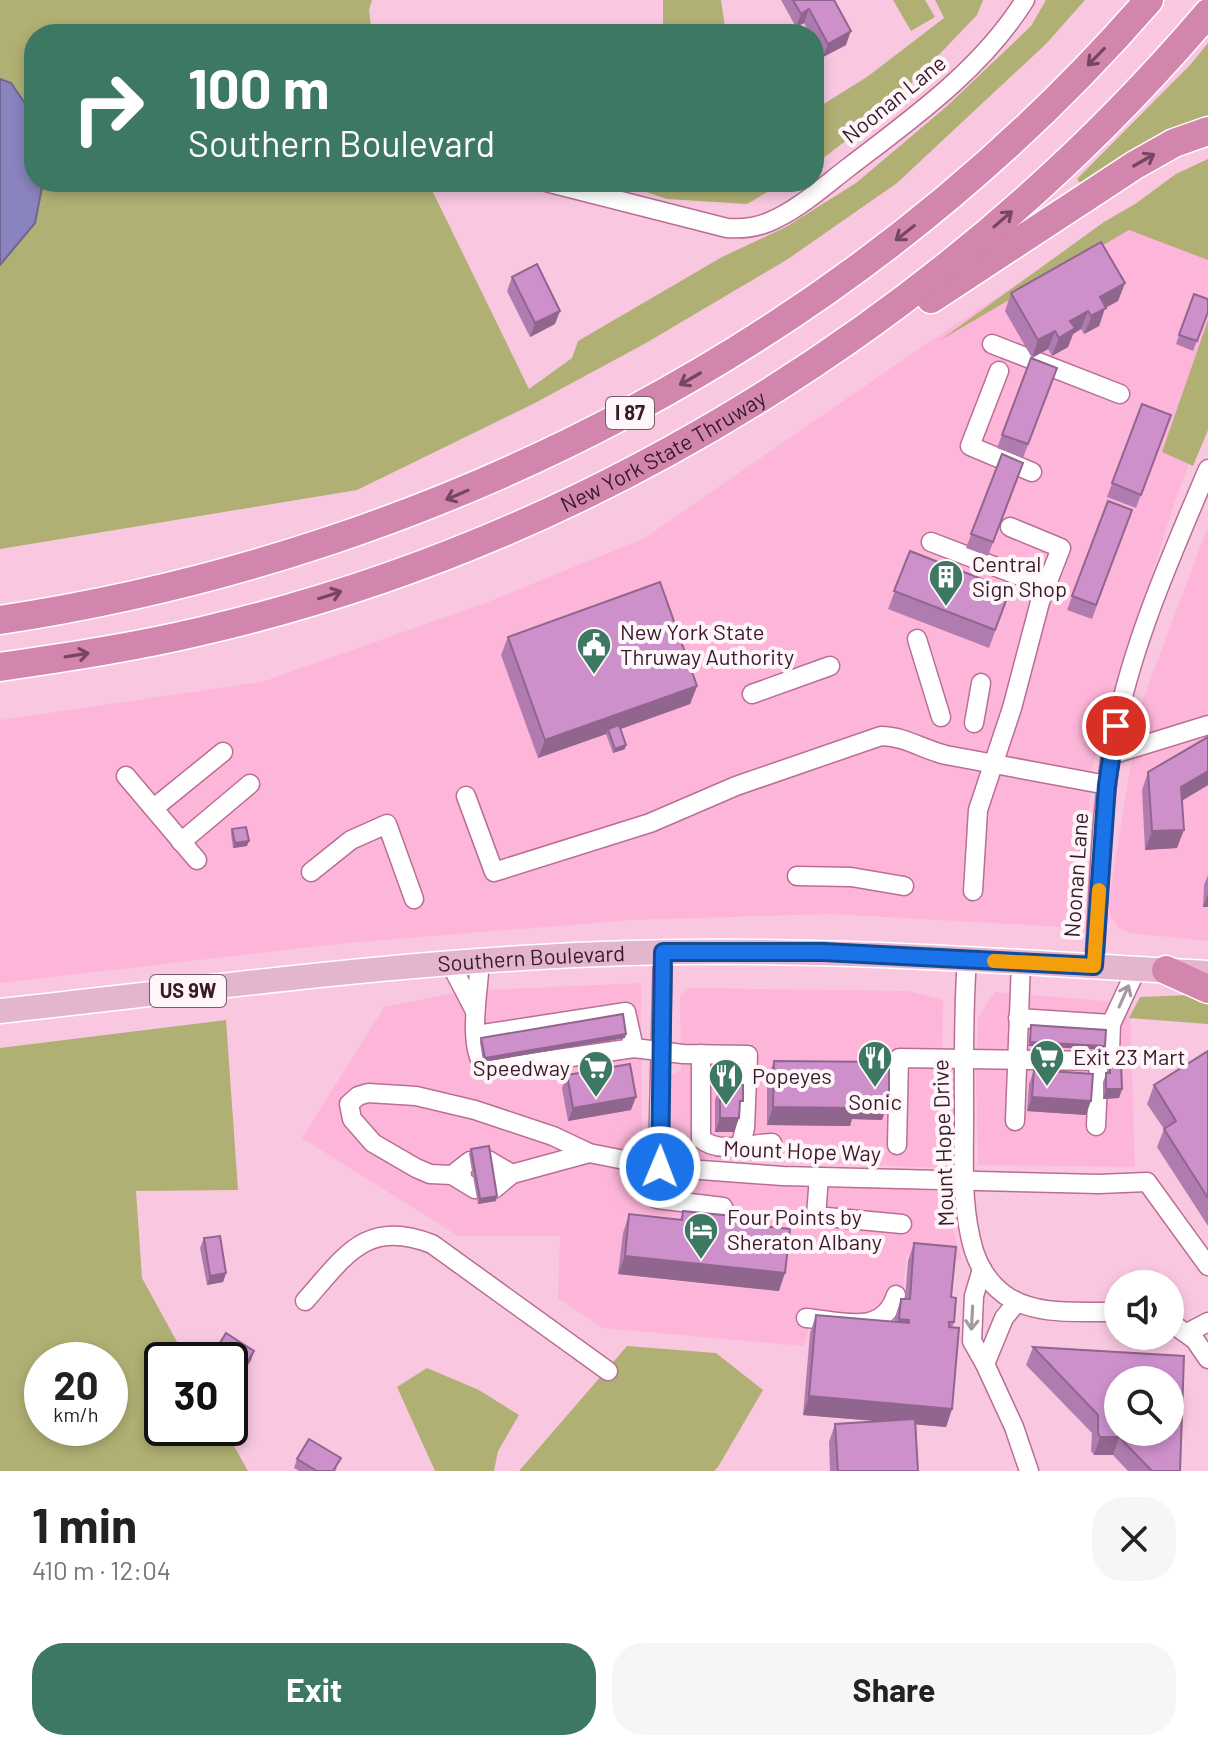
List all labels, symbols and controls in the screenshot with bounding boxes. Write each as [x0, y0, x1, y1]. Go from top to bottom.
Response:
one-way arrow [1087, 47, 1106, 66]
street label: Noonan Lane [836, 49, 950, 148]
text: 100 m [188, 53, 330, 120]
icon: right [56, 56, 160, 160]
text: Southern Boulevard [188, 121, 495, 164]
one-way arrow [1132, 152, 1155, 168]
one-way arrow [992, 210, 1013, 228]
one-way arrow [895, 224, 916, 242]
one-way arrow [679, 371, 702, 387]
street label: New York State Thruway [556, 384, 770, 517]
road number: I 87 [606, 397, 654, 429]
one-way arrow [445, 488, 470, 503]
place label: Central Sign Shop [972, 550, 1067, 601]
building icon: Central Sign Shop [927, 558, 965, 608]
one-way arrow [317, 586, 342, 601]
place label: New York State Thruway Authority [620, 618, 794, 669]
public building icon: New York State Thruway Authority [575, 626, 613, 676]
one-way arrow [64, 647, 89, 662]
pin [1082, 692, 1150, 760]
icon: arrive [1094, 704, 1138, 748]
street label: Noonan Lane [1058, 811, 1092, 938]
street label: Southern Boulevard [436, 939, 625, 976]
road number: US 9W [150, 975, 226, 1007]
one-way arrow [1117, 984, 1132, 1008]
supermarket icon: Exit 23 Mart [1028, 1038, 1066, 1088]
restaurant icon: Sonic [856, 1039, 894, 1089]
place label: Exit 23 Mart [1073, 1043, 1186, 1069]
supermarket icon: Speedway [577, 1049, 615, 1099]
place label: Speedway [473, 1054, 570, 1080]
restaurant icon: Popeyes [707, 1057, 745, 1107]
street label: Mount Hope Drive [926, 1059, 958, 1227]
place label: Popeyes [752, 1062, 832, 1088]
place label: Sonic [848, 1088, 902, 1114]
position arrow [618, 1125, 702, 1209]
street label: Mount Hope Way [723, 1134, 881, 1166]
place label: Four Points by Sheraton Albany [727, 1203, 882, 1254]
hotel icon: Four Points by Sheraton Albany [682, 1211, 720, 1261]
map controls [1104, 1270, 1184, 1446]
button: sound [1104, 1270, 1184, 1350]
one-way arrow [965, 1304, 980, 1331]
speed limit sign: 30 [144, 1342, 248, 1446]
text: 20 [53, 1360, 99, 1408]
button: search [1104, 1366, 1184, 1446]
text: km/h [53, 1402, 99, 1426]
text: 1 min [32, 1495, 137, 1553]
button: close [1092, 1497, 1176, 1581]
text: 410 m · 12:04 [32, 1554, 171, 1585]
button: Exit [32, 1643, 596, 1735]
button: Share [612, 1643, 1176, 1735]

